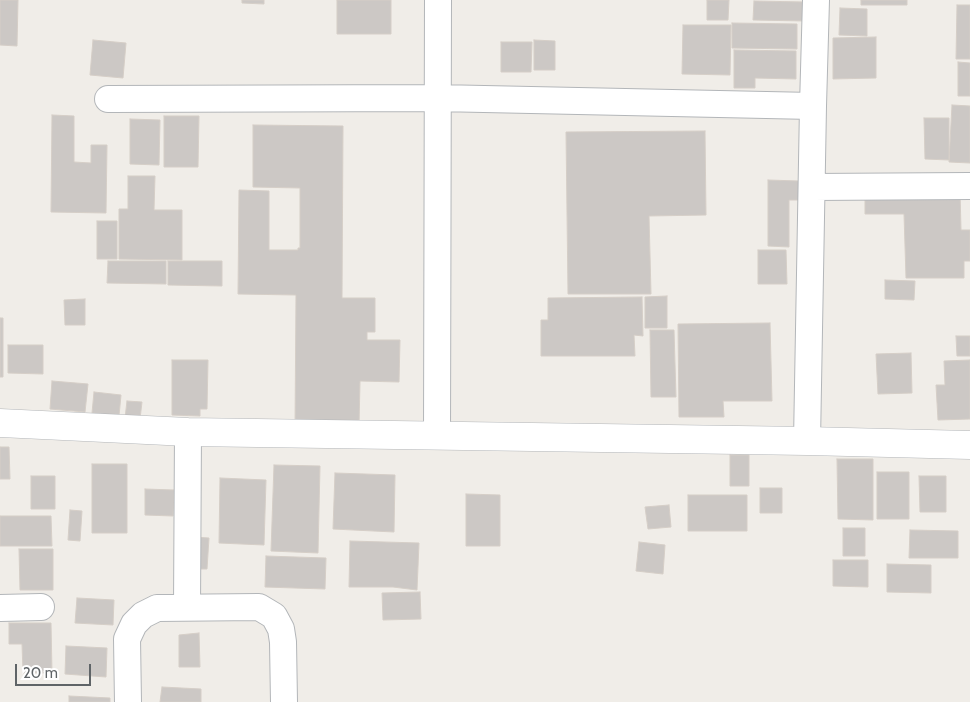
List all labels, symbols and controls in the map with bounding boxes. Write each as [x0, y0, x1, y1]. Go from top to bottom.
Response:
scale bar [18, 654, 94, 686]
text: 20 m [23, 664, 58, 682]

